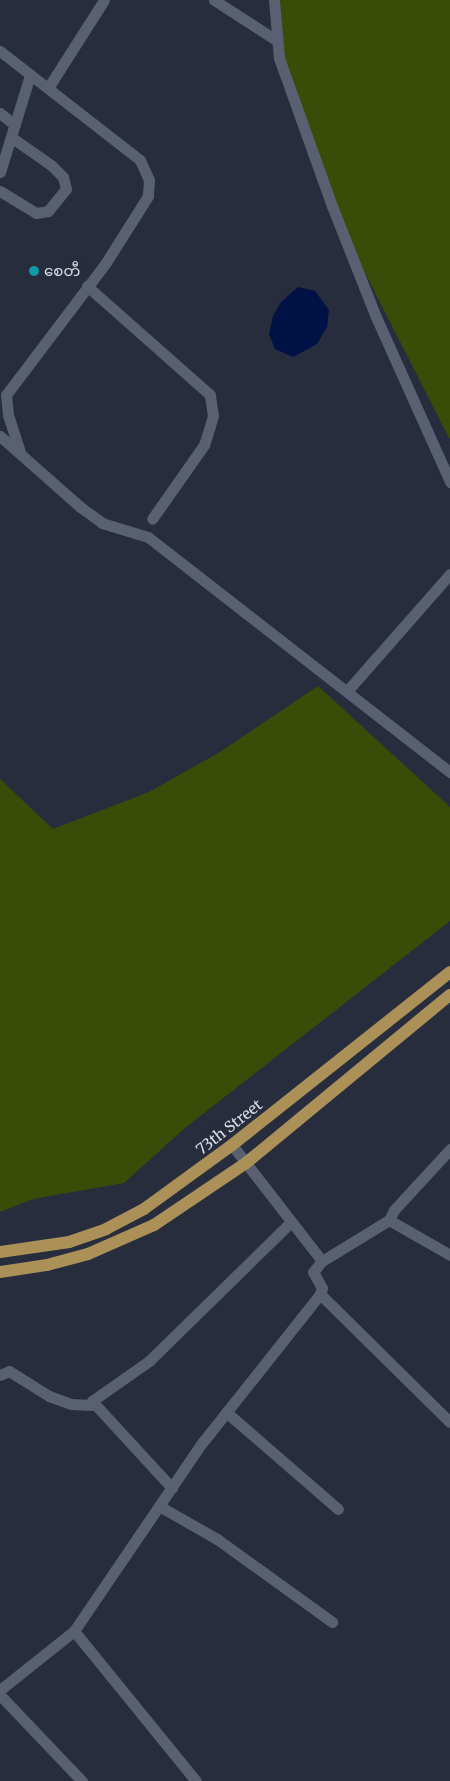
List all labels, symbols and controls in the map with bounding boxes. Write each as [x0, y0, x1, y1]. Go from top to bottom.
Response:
place label: စေတီ [44, 262, 80, 280]
marker: စေတီ [28, 265, 40, 277]
street label: 73th Street [192, 1096, 266, 1158]

